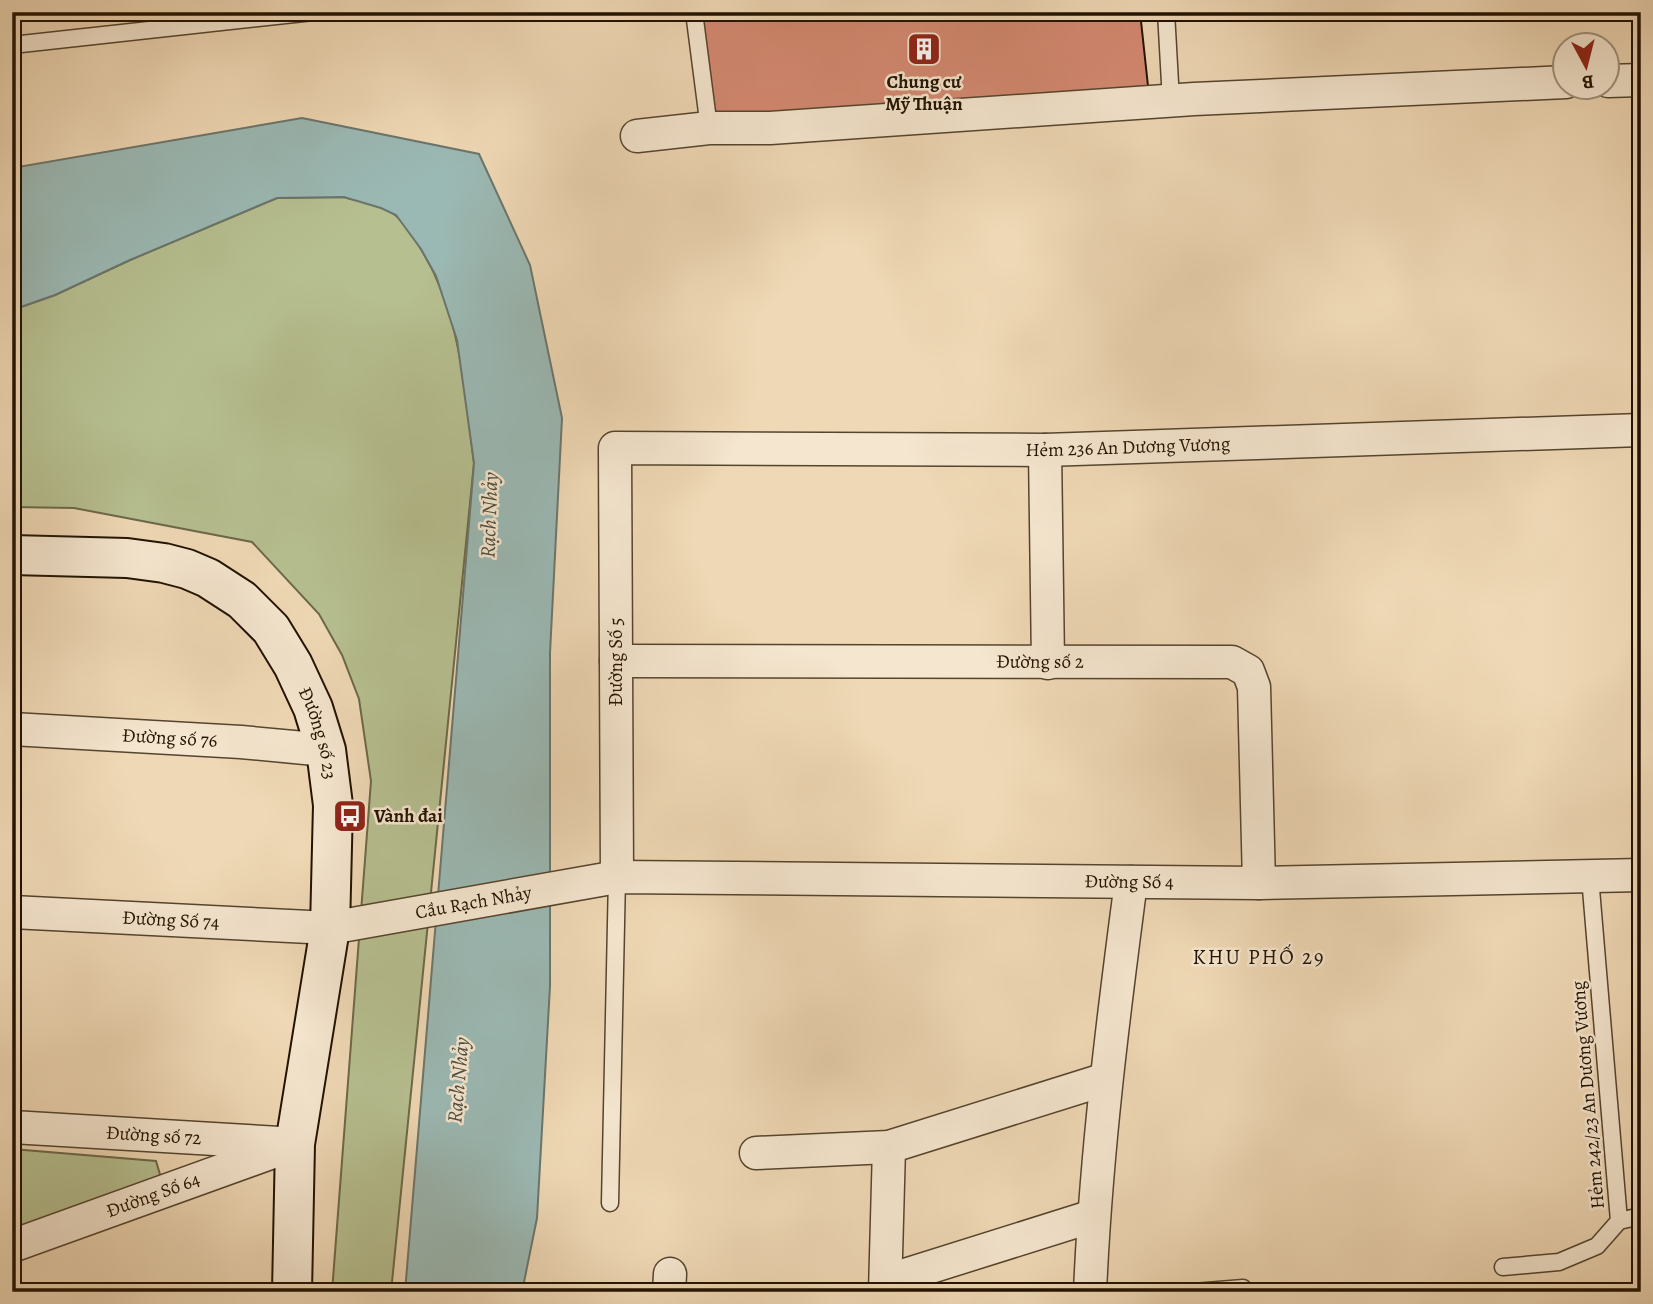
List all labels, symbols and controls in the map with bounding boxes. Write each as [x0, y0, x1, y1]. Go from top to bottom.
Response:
building icon: Chung cư Mỹ Thuận [905, 30, 943, 68]
north arrow [1552, 32, 1622, 102]
text: B [1580, 68, 1595, 96]
place label: Chung cư Mỹ Thuận [885, 69, 963, 117]
street label: Hẻm 236 An Dương Vương [1025, 431, 1231, 463]
water label: Rạch Nhảy [474, 472, 504, 558]
street label: Đường Số 5 [603, 618, 629, 706]
street label: Đường số 2 [996, 649, 1084, 675]
street label: Đường số 23 [292, 683, 343, 781]
street label: Đường số 76 [121, 722, 218, 754]
bus stop icon: Vành đai [331, 797, 369, 835]
place label: Vành đai [373, 803, 443, 829]
street label: Đường Số 4 [1084, 868, 1174, 895]
street label: Cầu Rạch Nhảy [413, 879, 534, 926]
street label: Đường Số 74 [122, 905, 220, 935]
district label: KHU PHỐ 29 [1192, 943, 1326, 971]
street label: Hẻm 242/23 An Dương Vương [1565, 979, 1611, 1210]
water label: Rạch Nhảy [440, 1036, 476, 1124]
street label: Đường số 72 [105, 1120, 202, 1151]
street label: Đường Số 64 [103, 1166, 204, 1224]

